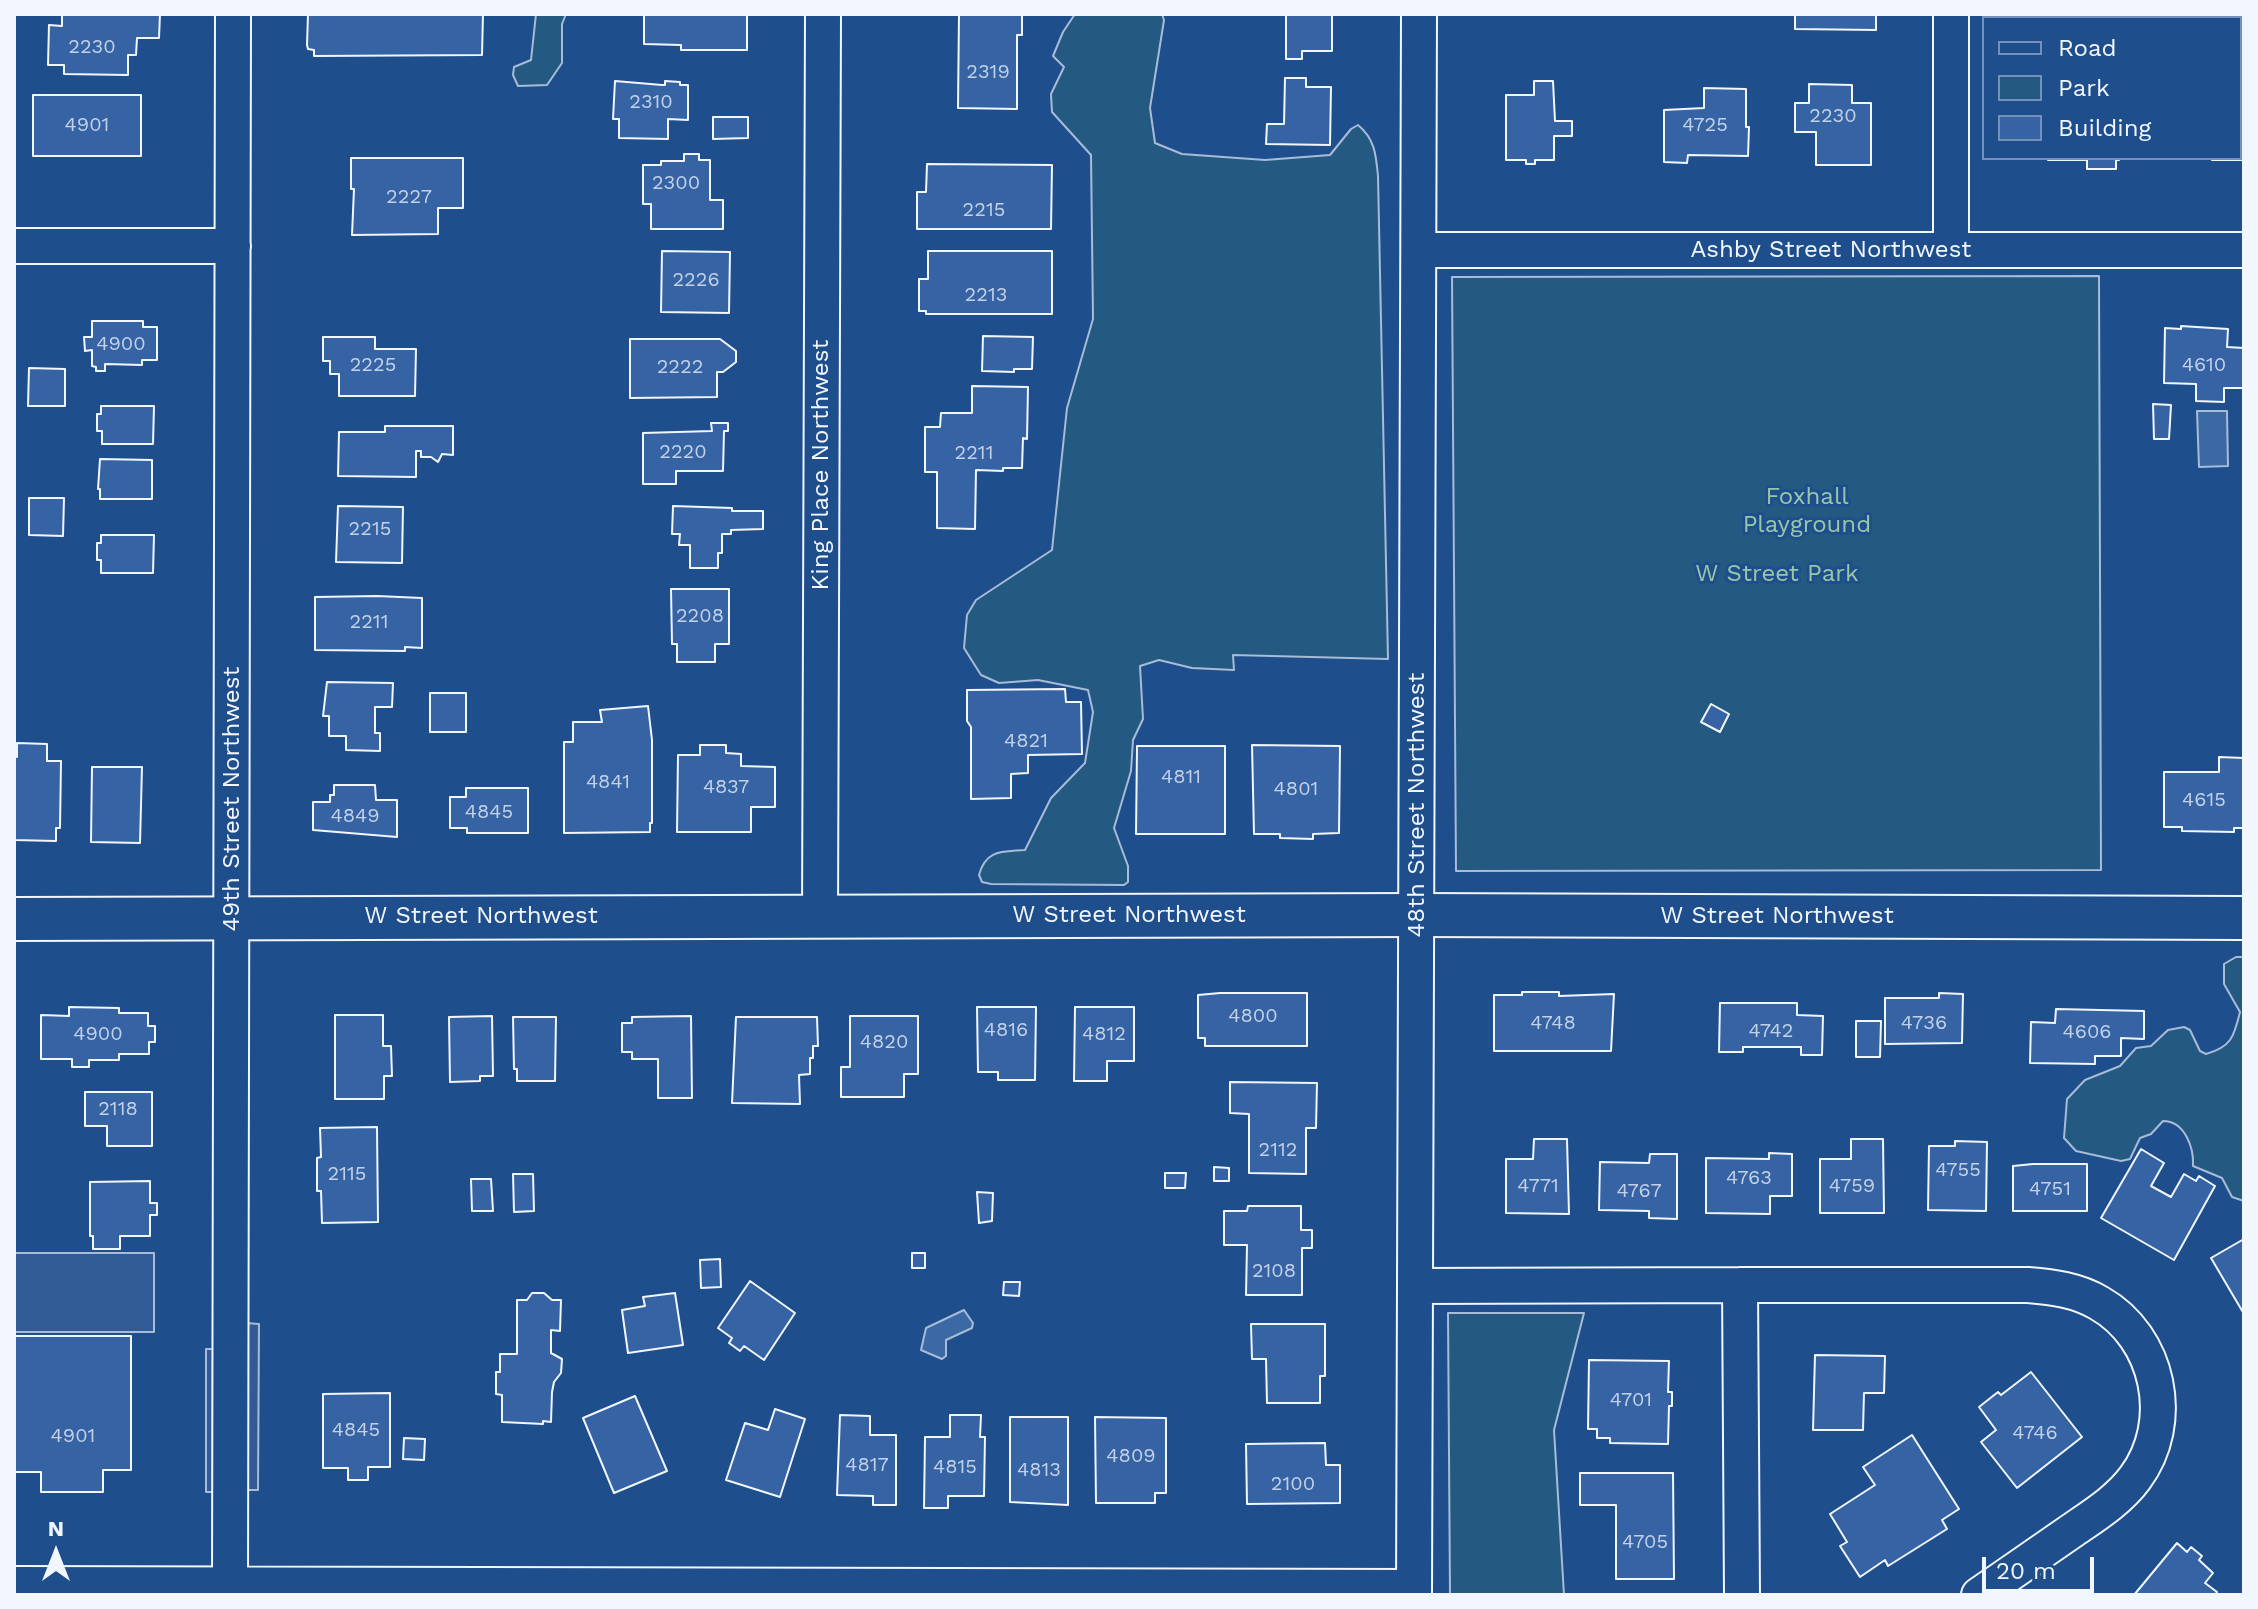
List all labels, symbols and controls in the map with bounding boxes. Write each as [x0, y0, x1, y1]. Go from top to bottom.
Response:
legend [1982, 16, 2242, 160]
text: Road [2058, 34, 2117, 62]
house number: 2230 [68, 35, 116, 59]
house number: 2319 [966, 60, 1010, 84]
text: Park [2058, 74, 2110, 102]
house number: 2310 [629, 90, 673, 114]
house number: 2230 [1809, 104, 1857, 128]
house number: 4901 [65, 113, 109, 137]
house number: 4725 [1682, 113, 1728, 137]
text: Building [2058, 114, 2151, 142]
house number: 2300 [652, 171, 700, 195]
house number: 2227 [386, 185, 432, 209]
house number: 2215 [963, 198, 1005, 222]
street label: Ashby Street Northwest [1691, 236, 1971, 264]
house number: 2226 [672, 268, 720, 292]
house number: 2213 [965, 283, 1007, 307]
house number: 4900 [96, 332, 146, 356]
street label: King Place Northwest [807, 340, 835, 590]
house number: 2225 [350, 353, 396, 377]
house number: 4610 [2182, 353, 2226, 377]
house number: 2222 [657, 355, 703, 379]
house number: 2220 [659, 440, 707, 464]
house number: 2211 [955, 441, 993, 465]
park label: Foxhall Playground [1743, 483, 1871, 539]
house number: 2215 [349, 517, 391, 541]
park label: W Street Park [1695, 560, 1859, 588]
house number: 2208 [676, 604, 724, 628]
house number: 2211 [350, 610, 388, 634]
street label: 49th Street Northwest [218, 667, 246, 931]
street label: 48th Street Northwest [1403, 673, 1431, 937]
house number: 4821 [1004, 729, 1048, 753]
house number: 4811 [1161, 765, 1201, 789]
house number: 4841 [586, 770, 630, 794]
house number: 4837 [703, 775, 749, 799]
house number: 4801 [1274, 777, 1318, 801]
house number: 4615 [2182, 788, 2226, 812]
house number: 4845 [465, 800, 513, 824]
house number: 4849 [330, 804, 380, 828]
street label: W Street Northwest [1012, 901, 1246, 929]
street label: W Street Northwest [364, 902, 598, 930]
street label: W Street Northwest [1660, 902, 1894, 930]
house number: 4800 [1228, 1004, 1278, 1028]
house number: 4748 [1530, 1011, 1576, 1035]
house number: 4736 [1901, 1011, 1947, 1035]
house number: 4816 [984, 1018, 1028, 1042]
house number: 4742 [1749, 1019, 1793, 1043]
house number: 4606 [2063, 1020, 2111, 1044]
house number: 4900 [73, 1022, 123, 1046]
house number: 4812 [1082, 1022, 1126, 1046]
house number: 4820 [860, 1030, 908, 1054]
house number: 2118 [98, 1097, 138, 1121]
house number: 2112 [1259, 1138, 1297, 1162]
house number: 4755 [1935, 1158, 1981, 1182]
house number: 2115 [328, 1162, 366, 1186]
house number: 4763 [1726, 1166, 1772, 1190]
house number: 4771 [1517, 1174, 1559, 1198]
house number: 4759 [1829, 1174, 1875, 1198]
house number: 4751 [2029, 1177, 2071, 1201]
house number: 4767 [1616, 1179, 1662, 1203]
house number: 2108 [1252, 1259, 1296, 1283]
house number: 4701 [1610, 1388, 1652, 1412]
house number: 4845 [332, 1418, 380, 1442]
house number: 4746 [2012, 1421, 2058, 1445]
house number: 4901 [51, 1424, 95, 1448]
house number: 4809 [1106, 1444, 1156, 1468]
house number: 4817 [845, 1453, 889, 1477]
house number: 4815 [933, 1455, 977, 1479]
house number: 4813 [1017, 1458, 1061, 1482]
house number: 2100 [1271, 1472, 1315, 1496]
north arrow [16, 1513, 96, 1593]
text: N [48, 1516, 64, 1541]
house number: 4705 [1622, 1530, 1668, 1554]
scale bar [1986, 1541, 2098, 1591]
text: 20 m [1996, 1557, 2056, 1585]

